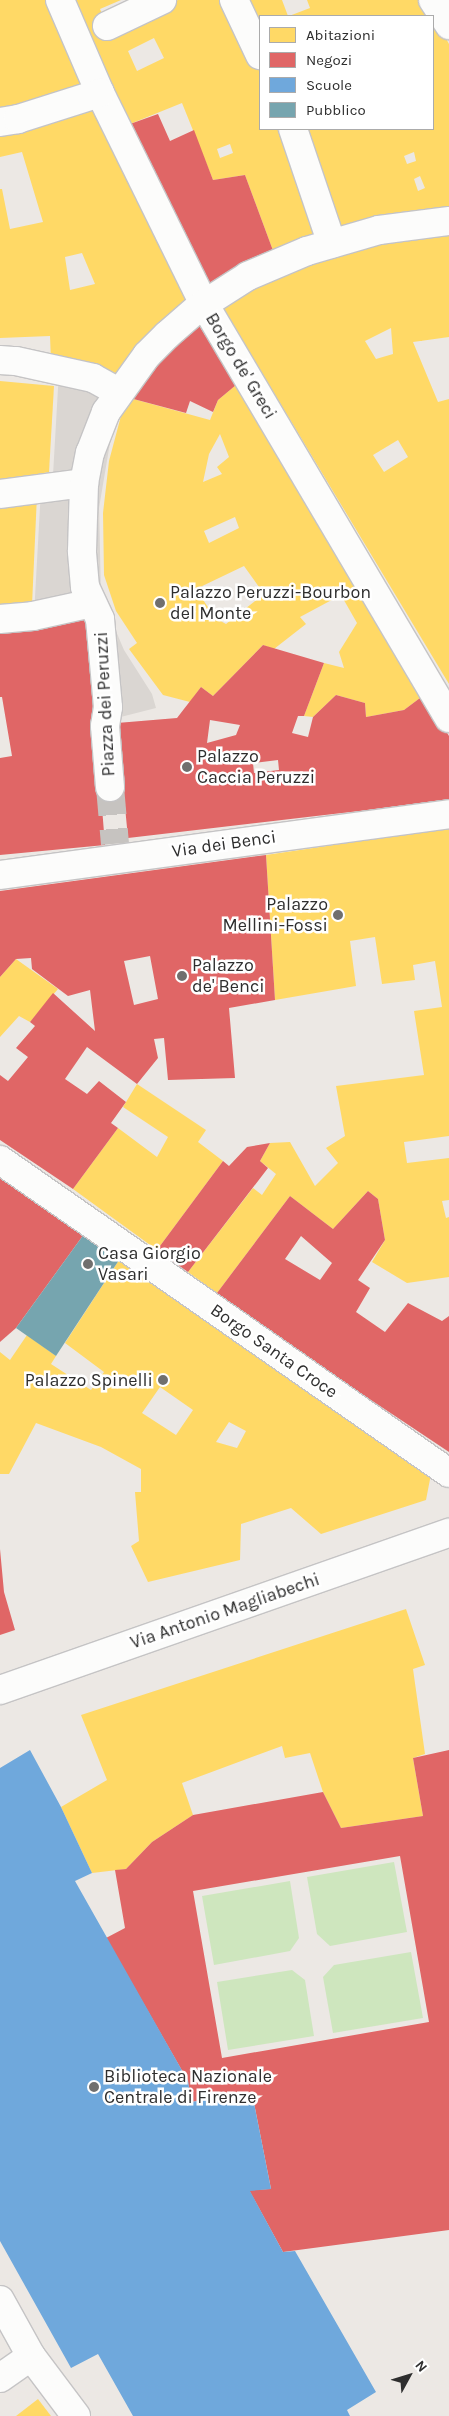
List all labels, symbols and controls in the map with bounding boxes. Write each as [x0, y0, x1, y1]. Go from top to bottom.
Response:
legend [259, 15, 434, 130]
text: Abitazioni [306, 26, 375, 44]
text: Negozi [306, 51, 352, 69]
text: Scuole [306, 76, 352, 94]
text: Pubblico [306, 101, 366, 119]
street label: Borgo de' Greci [201, 309, 281, 423]
place label: Palazzo Peruzzi-Bourbon del Monte [170, 582, 371, 624]
marker: Palazzo Peruzzi-Bourbon del Monte [154, 597, 166, 609]
street label: Piazza dei Peruzzi [90, 631, 120, 777]
place label: Palazzo Caccia Peruzzi [197, 746, 315, 789]
marker: Palazzo Caccia Peruzzi [181, 761, 193, 773]
street label: Via dei Benci [170, 826, 278, 862]
place label: Palazzo Mellini-Fossi [223, 894, 328, 936]
marker: Palazzo Mellini-Fossi [332, 909, 344, 921]
place label: Palazzo de' Benci [192, 955, 265, 998]
marker: Palazzo de' Benci [176, 970, 188, 982]
place label: Casa Giorgio Vasari [98, 1243, 201, 1286]
marker: Casa Giorgio Vasari [82, 1258, 94, 1270]
street label: Borgo Santa Croce [206, 1299, 342, 1403]
place label: Palazzo Spinelli [25, 1369, 153, 1391]
marker: Palazzo Spinelli [157, 1374, 169, 1386]
street label: Via Antonio Magliabechi [127, 1568, 323, 1654]
place label: Biblioteca Nazionale Centrale di Firenze [104, 2066, 272, 2108]
marker: Biblioteca Nazionale Centrale di Firenze [88, 2081, 100, 2093]
north arrow [384, 2351, 434, 2401]
text: N [411, 2357, 431, 2375]

